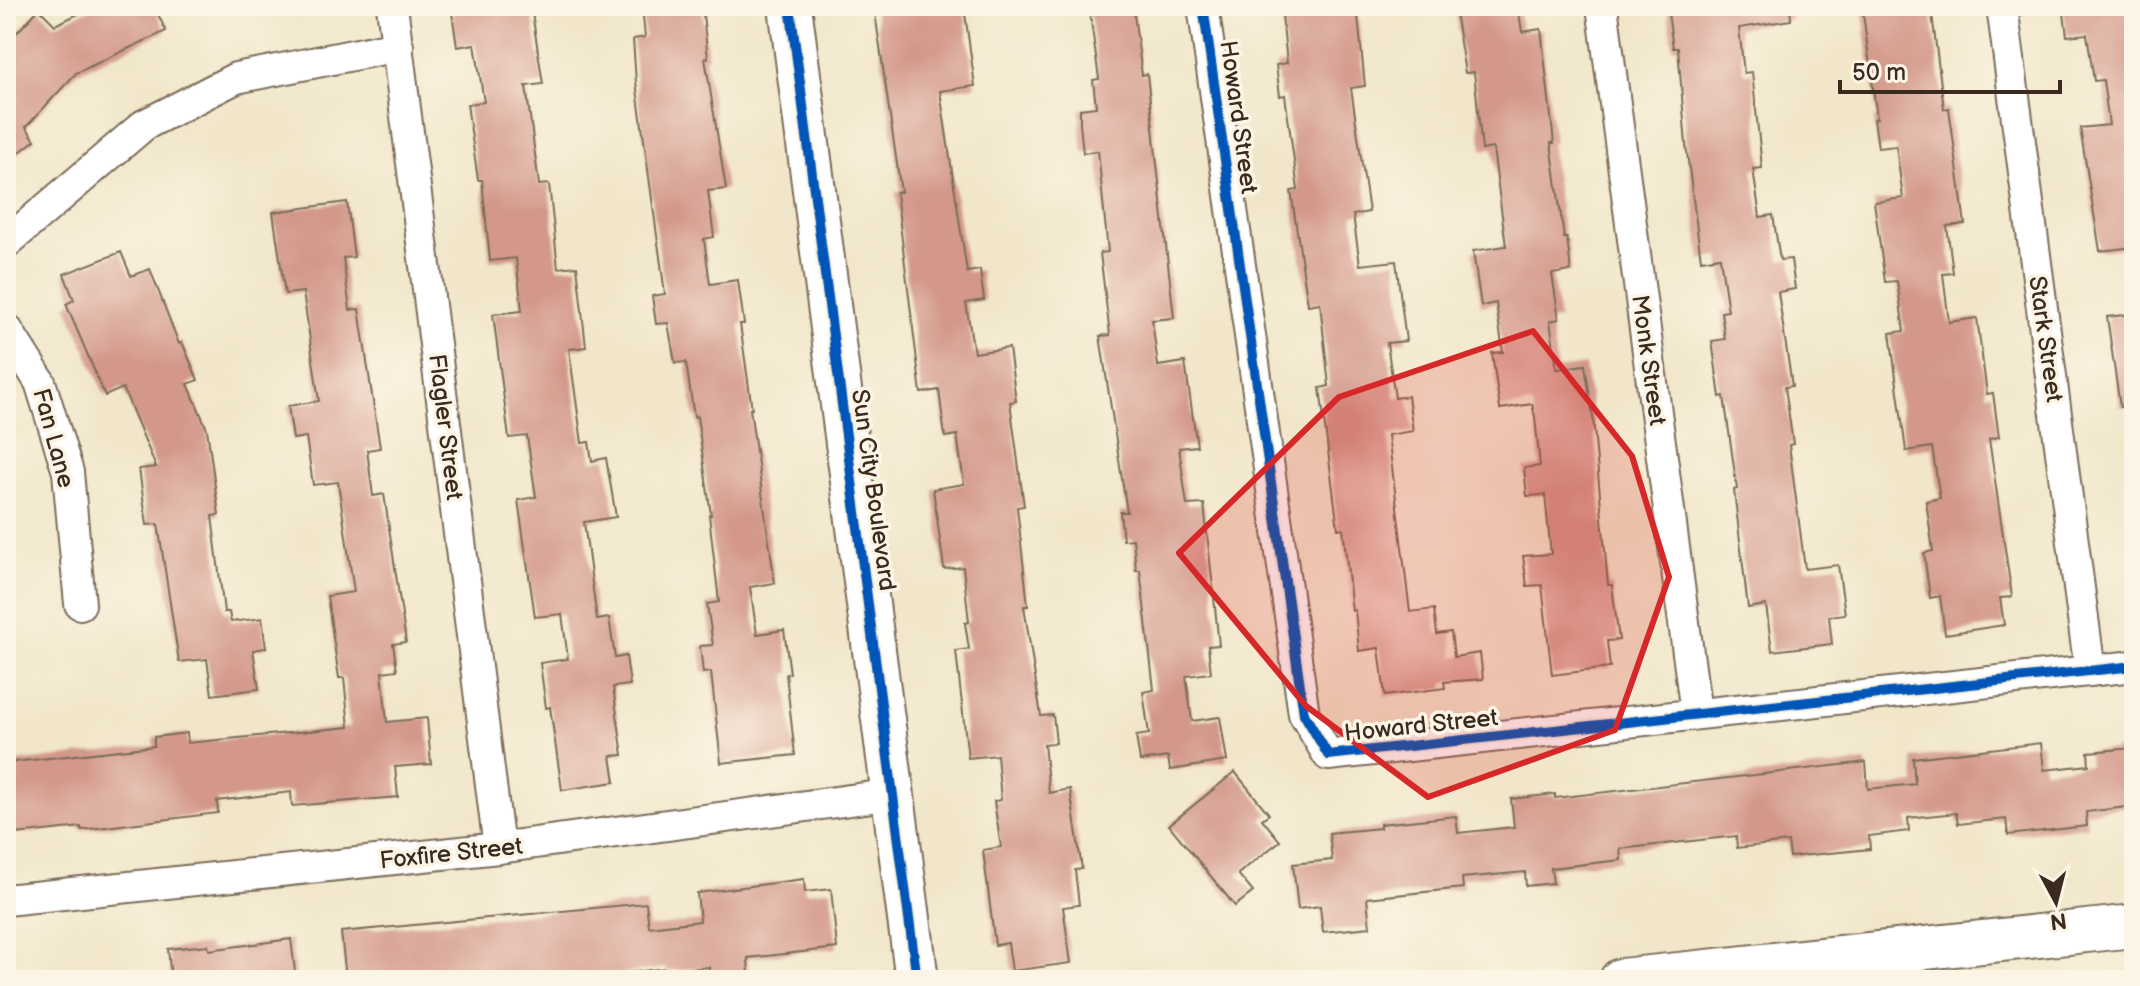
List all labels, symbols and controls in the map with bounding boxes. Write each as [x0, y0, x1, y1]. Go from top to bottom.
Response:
street label: Howard Street [1213, 39, 1264, 196]
scale bar [1840, 44, 2060, 94]
text: 50 m [1852, 58, 1906, 87]
street label: Stark Street [2022, 274, 2069, 405]
street label: Monk Street [1625, 293, 1672, 428]
street label: Flagler Street [422, 352, 469, 502]
street label: Fan Lane [26, 385, 81, 491]
street label: Sun City Boulevard [845, 388, 902, 593]
street label: Howard Street [1343, 703, 1500, 748]
street label: Foxfire Street [378, 832, 525, 875]
north arrow [2016, 862, 2096, 942]
text: N [2048, 906, 2068, 935]

